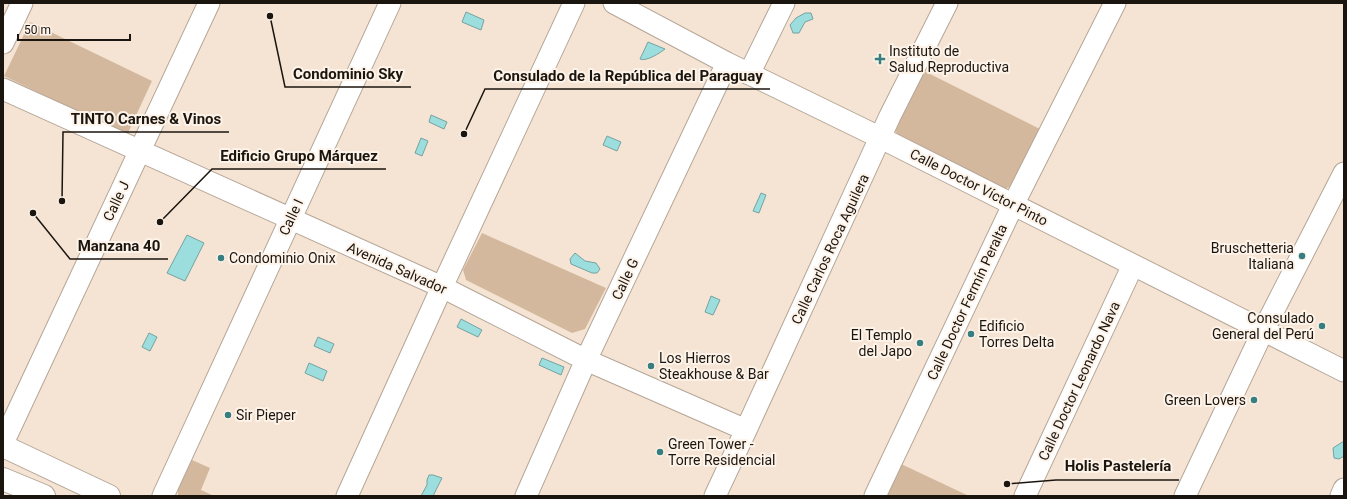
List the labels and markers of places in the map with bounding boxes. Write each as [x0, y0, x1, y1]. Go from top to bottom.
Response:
place label: Instituto de Salud Reproductiva [889, 43, 1009, 75]
marker: Instituto de Salud Reproductiva [874, 53, 886, 65]
callout: Condominio Sky [285, 60, 411, 87]
callout: Consulado de la República del Paraguay [485, 62, 770, 89]
callout: TINTO Carnes & Vinos [63, 105, 229, 132]
callout: Edificio Grupo Márquez [212, 142, 386, 169]
callout: Manzana 40 [70, 232, 168, 259]
place label: Bruschetteria Italiana [1211, 240, 1294, 272]
place label: Condominio Onix [229, 250, 336, 266]
marker: Bruschetteria Italiana [1297, 251, 1307, 261]
marker: Condominio Onix [216, 253, 226, 263]
place label: Consulado General del Perú [1212, 310, 1314, 342]
place label: Edificio Torres Delta [979, 318, 1054, 350]
marker: Consulado General del Perú [1317, 321, 1327, 331]
place label: El Templo del Japo [851, 327, 912, 359]
marker: Edificio Torres Delta [966, 329, 976, 339]
marker: El Templo del Japo [915, 338, 925, 348]
place label: Los Hierros Steakhouse & Bar [659, 350, 769, 382]
marker: Los Hierros Steakhouse & Bar [646, 361, 656, 371]
place label: Green Lovers [1164, 392, 1246, 408]
marker: Green Lovers [1249, 395, 1259, 405]
place label: Sir Pieper [236, 407, 296, 423]
marker: Sir Pieper [223, 410, 233, 420]
place label: Green Tower - Torre Residencial [668, 436, 775, 468]
marker: Green Tower - Torre Residencial [655, 447, 665, 457]
callout: Holis Pastelería [1056, 453, 1179, 480]

